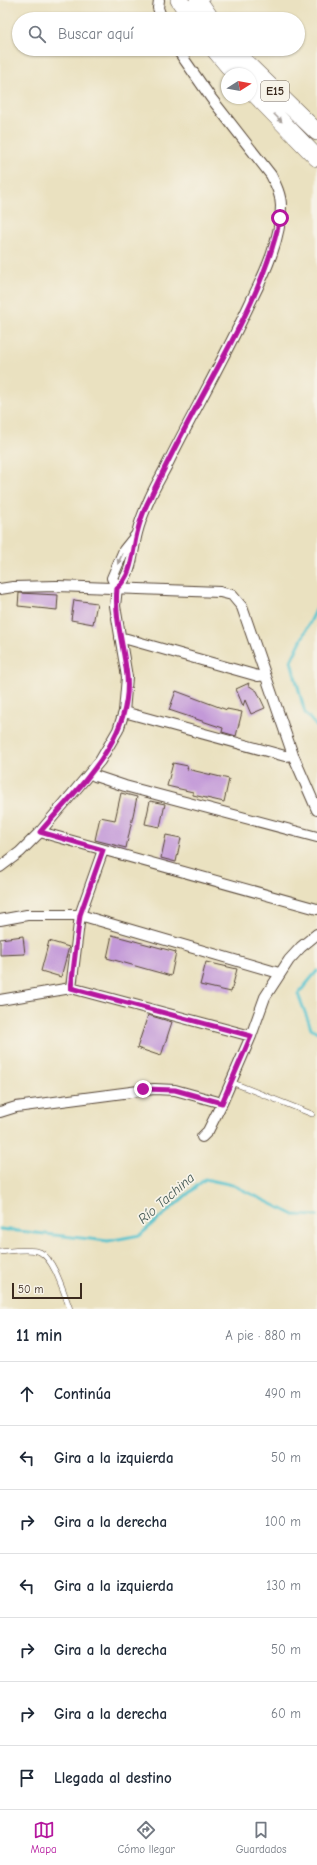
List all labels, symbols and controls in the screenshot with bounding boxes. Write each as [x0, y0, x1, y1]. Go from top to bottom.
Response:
search box [12, 12, 305, 56]
icon: search [26, 23, 48, 45]
text: Buscar aquí [58, 25, 134, 43]
north arrow [221, 68, 257, 104]
road number: E15 [261, 81, 289, 101]
one-way arrow [273, 113, 283, 123]
route start [271, 209, 289, 227]
one-way arrow [117, 554, 123, 565]
route end [134, 1080, 152, 1098]
water label: Río Tachina [135, 1169, 198, 1228]
scale bar [12, 1281, 82, 1300]
text: 50 m [18, 1283, 43, 1296]
text: 11 min [16, 1326, 62, 1345]
text: A pie · 880 m [225, 1328, 301, 1343]
icon: ahead [16, 1383, 38, 1405]
text: Continúa [54, 1385, 111, 1403]
text: 490 m [265, 1386, 301, 1401]
icon: left [16, 1447, 38, 1469]
text: Gira a la izquierda [54, 1449, 174, 1467]
text: 50 m [271, 1450, 301, 1465]
icon: right [16, 1511, 38, 1533]
text: Gira a la derecha [54, 1513, 167, 1531]
text: 100 m [265, 1514, 301, 1529]
icon: left [16, 1575, 38, 1597]
text: Gira a la izquierda [54, 1577, 174, 1595]
text: 130 m [266, 1578, 301, 1593]
icon: right [16, 1639, 38, 1661]
text: Gira a la derecha [54, 1641, 167, 1659]
text: 50 m [271, 1642, 301, 1657]
icon: right [16, 1703, 38, 1725]
text: Gira a la derecha [54, 1705, 167, 1723]
text: 60 m [271, 1706, 301, 1721]
icon: arrive [16, 1767, 38, 1789]
text: Llegada al destino [54, 1769, 172, 1787]
tab: Mapa [30, 1819, 57, 1856]
tab: Cómo llegar [118, 1819, 175, 1856]
tab: Guardados [236, 1819, 287, 1856]

